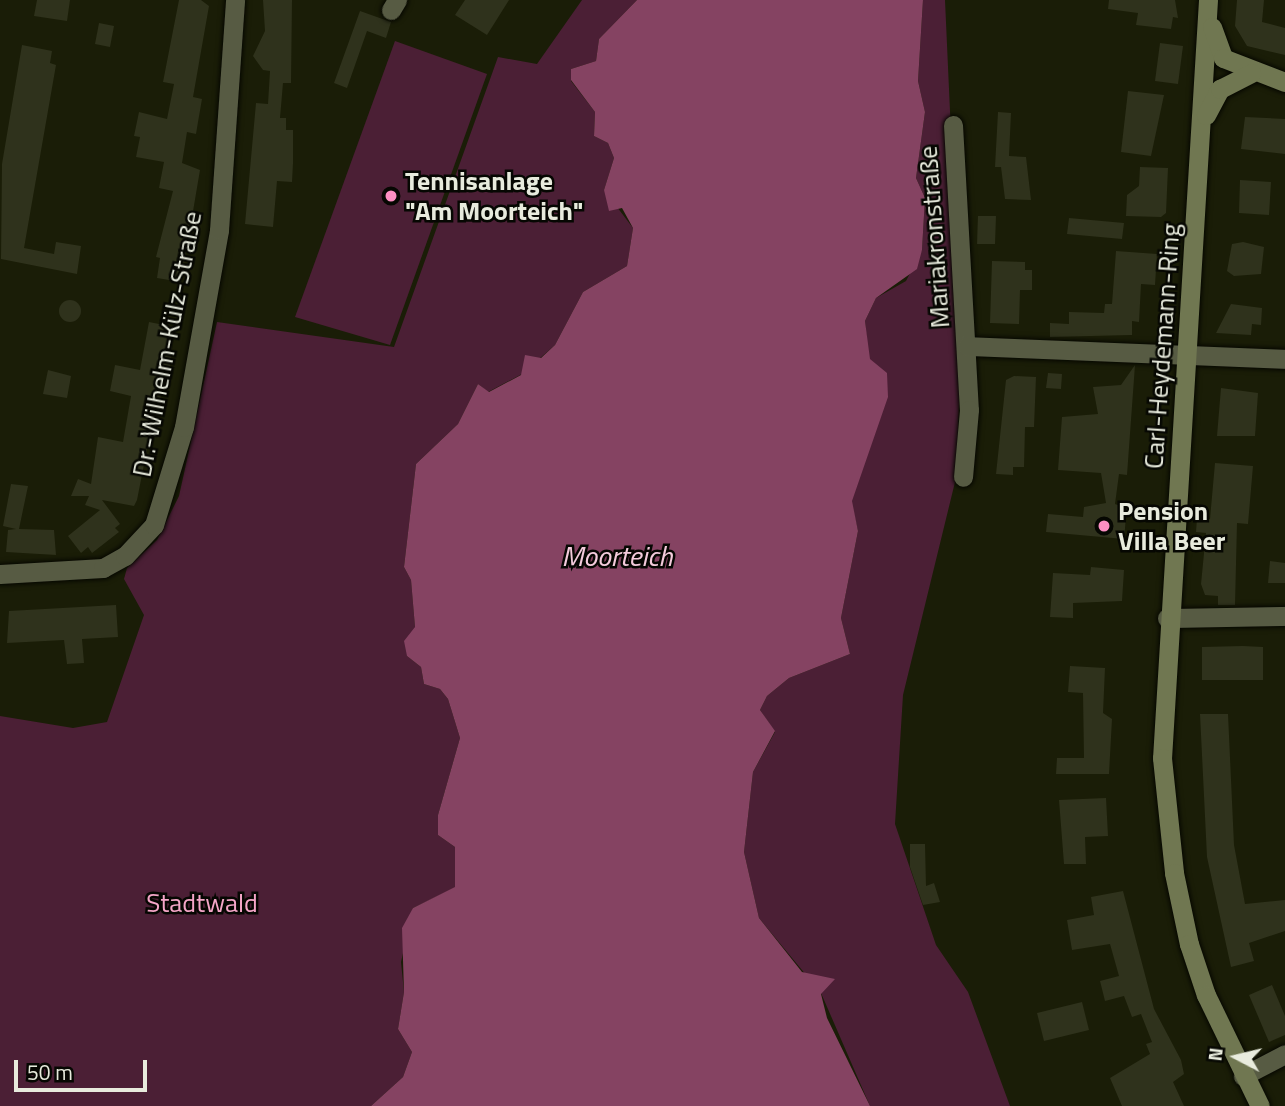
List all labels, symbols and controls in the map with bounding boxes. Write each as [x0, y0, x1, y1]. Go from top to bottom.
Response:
street label: Mariakronstraße [912, 145, 956, 329]
place label: Tennisanlage "Am Moorteich" [405, 165, 583, 227]
marker: Tennisanlage "Am Moorteich" [383, 188, 399, 204]
street label: Dr.-Wilhelm-Külz-Straße [126, 209, 208, 479]
street label: Carl-Heydemann-Ring [1138, 222, 1186, 470]
place label: Pension Villa Beer [1118, 495, 1225, 556]
marker: Pension Villa Beer [1096, 518, 1112, 534]
water label: Moorteich [561, 539, 673, 573]
park label: Stadtwald [146, 887, 258, 919]
north arrow [1201, 1022, 1271, 1092]
scale bar [18, 1046, 150, 1090]
text: N [1199, 1046, 1230, 1063]
text: 50 m [27, 1056, 73, 1088]

